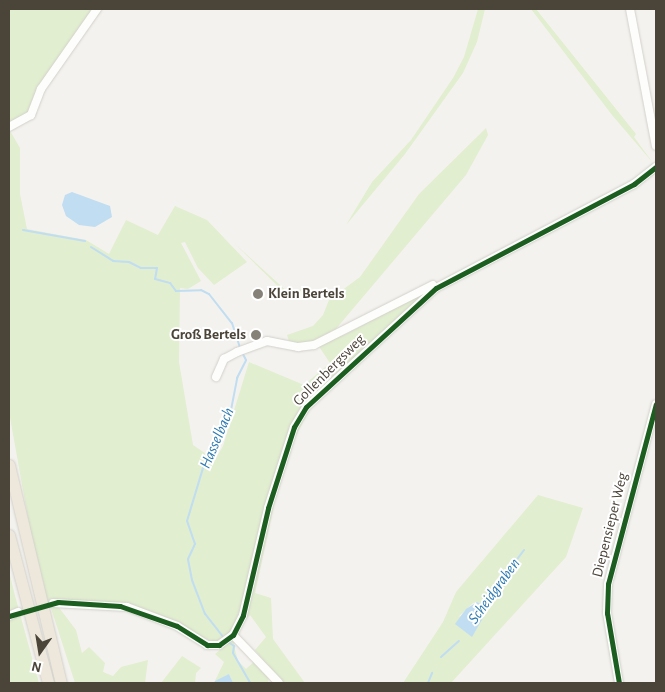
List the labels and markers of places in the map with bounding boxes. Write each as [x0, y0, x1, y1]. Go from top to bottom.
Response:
place label: Klein Bertels [268, 285, 345, 303]
marker: Klein Bertels [252, 288, 264, 300]
place label: Groß Bertels [171, 326, 246, 344]
marker: Groß Bertels [250, 329, 262, 341]

